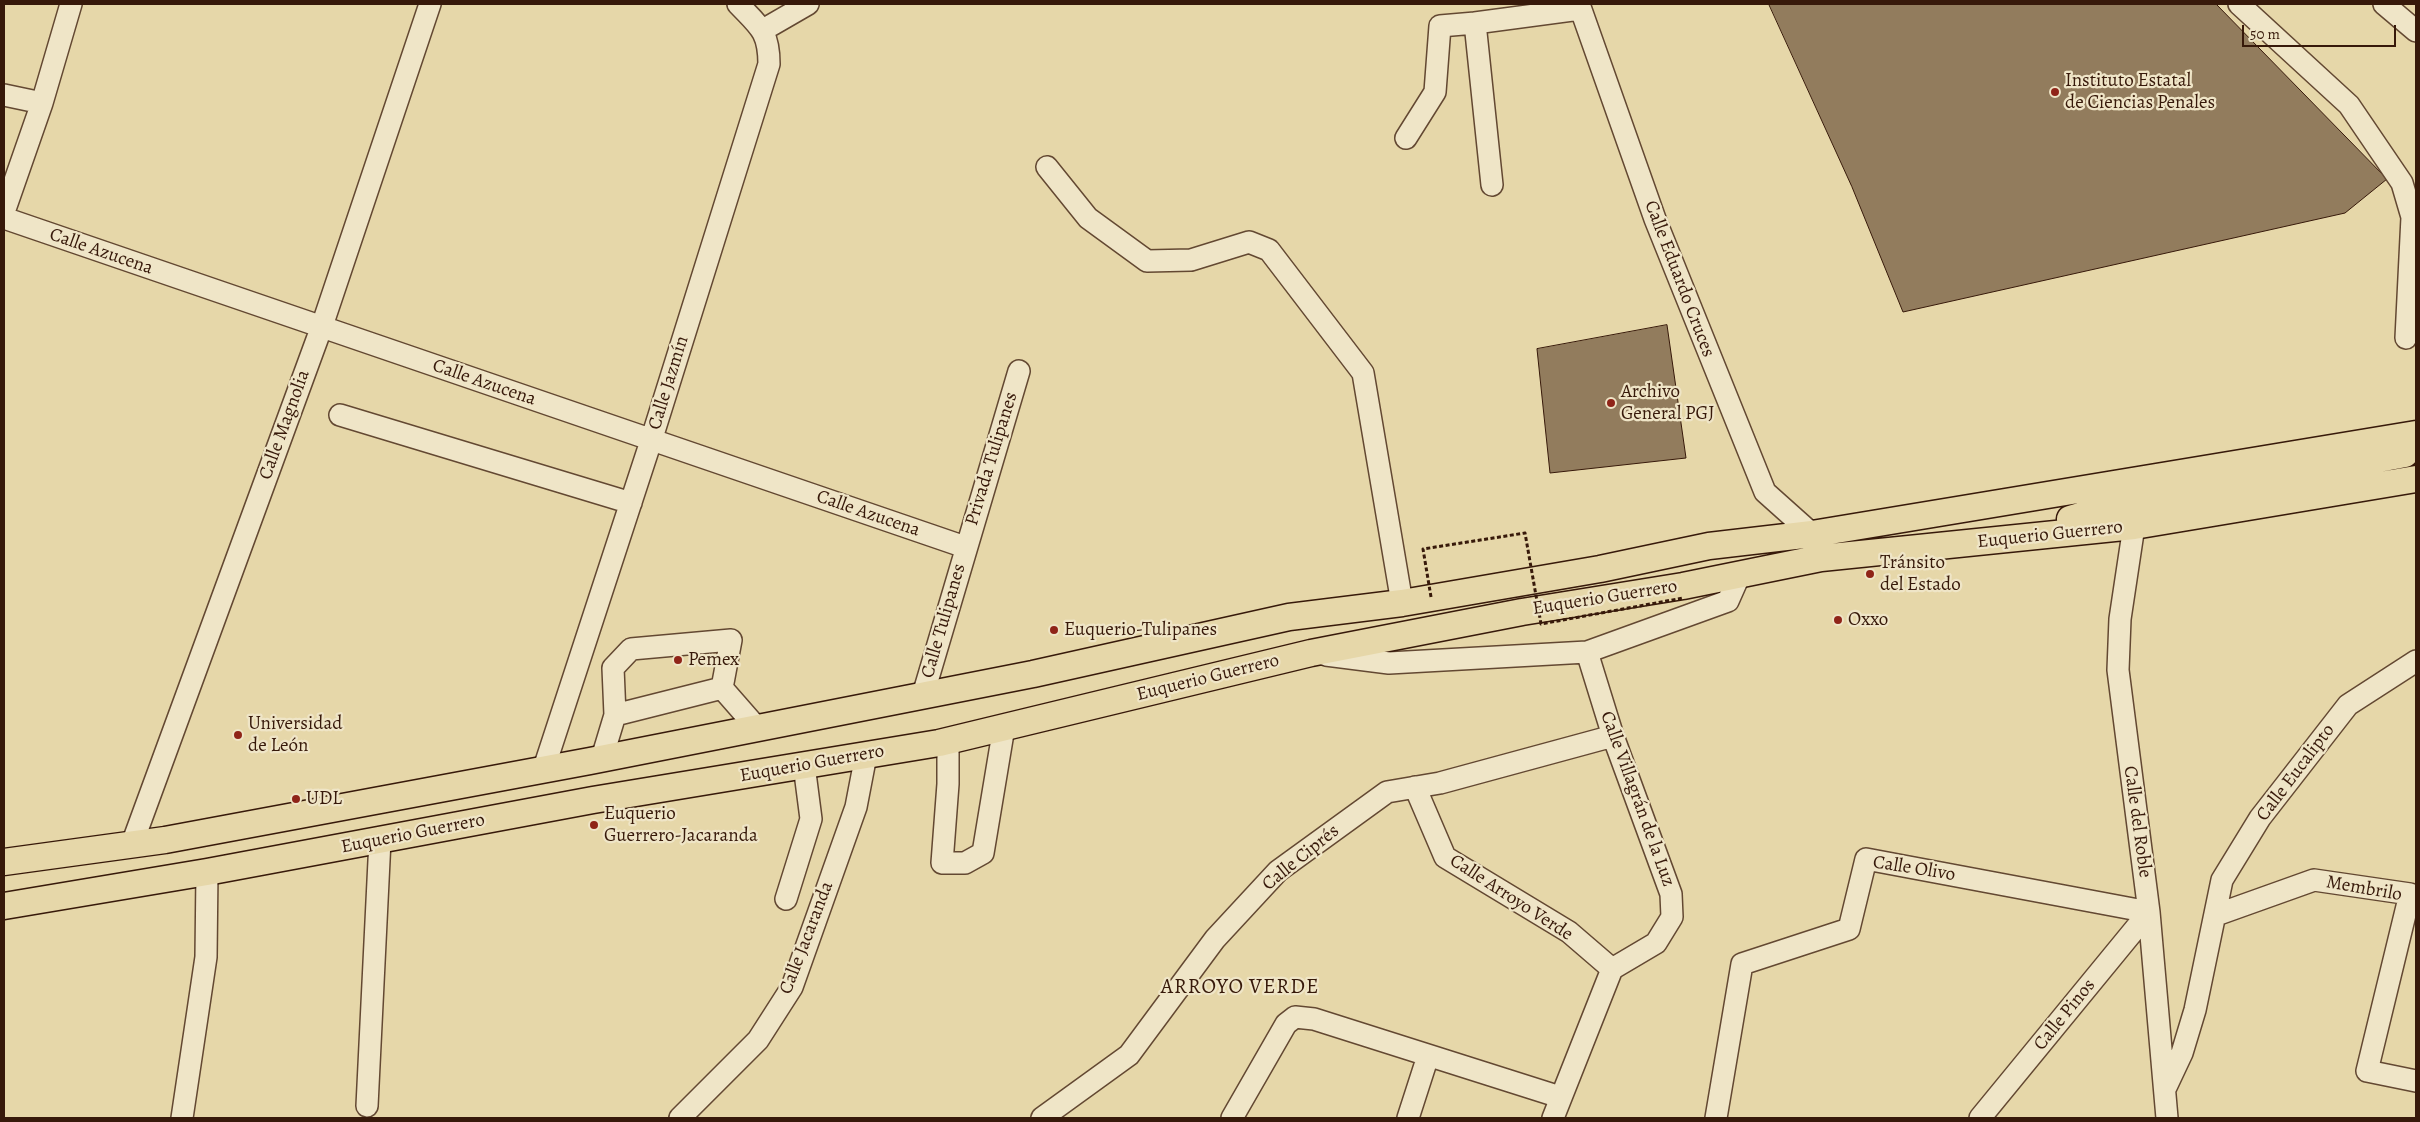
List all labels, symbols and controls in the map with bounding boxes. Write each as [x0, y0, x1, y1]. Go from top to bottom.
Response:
scale bar [2245, 15, 2399, 47]
text: 50 m [2250, 24, 2280, 44]
place label: Instituto Estatal de Ciencias Penales [2065, 70, 2215, 114]
marker: Instituto Estatal de Ciencias Penales [2049, 86, 2061, 98]
street label: Calle Eduardo Cruces [1639, 197, 1719, 361]
street label: Calle Azucena [46, 224, 156, 280]
street label: Calle Jazmín [644, 333, 694, 433]
street label: Calle Azucena [429, 355, 539, 411]
street label: Calle Magnolia [255, 367, 315, 483]
place label: Archivo General PGJ [1621, 381, 1714, 425]
street label: Privada Tulipanes [961, 390, 1023, 528]
marker: Archivo General PGJ [1605, 397, 1617, 409]
street label: Calle Azucena [813, 486, 923, 542]
street label: Euquerio Guerrero [1976, 516, 2124, 554]
place label: Tránsito del Estado [1880, 552, 1961, 596]
street label: Calle Tulipanes [917, 561, 971, 681]
marker: Tránsito del Estado [1864, 568, 1876, 580]
street label: Euquerio Guerrero [1531, 575, 1679, 621]
place label: Oxxo [1848, 609, 1888, 631]
marker: Oxxo [1832, 614, 1844, 626]
place label: Euquerio-Tulipanes [1064, 619, 1217, 641]
marker: Euquerio-Tulipanes [1048, 624, 1060, 636]
place label: Pemex [688, 649, 739, 671]
street label: Euquerio Guerrero [1134, 649, 1282, 707]
marker: Pemex [672, 654, 684, 666]
street label: Calle Villagrán de la Luz [1595, 708, 1679, 890]
place label: Universidad de León [248, 713, 343, 757]
street label: Calle Eucalipto [2252, 720, 2340, 826]
marker: Universidad de León [232, 729, 244, 741]
street label: Euquerio Guerrero [738, 740, 886, 788]
street label: Calle del Roble [2118, 765, 2156, 879]
place label: UDL [306, 788, 342, 810]
marker: UDL [290, 793, 302, 805]
place label: Euquerio Guerrero-Jacaranda [604, 803, 758, 847]
street label: Euquerio Guerrero [339, 809, 487, 859]
marker: Euquerio Guerrero-Jacaranda [588, 819, 600, 831]
street label: Calle Ciprés [1258, 820, 1344, 896]
street label: Calle Arroyo Verde [1445, 850, 1577, 946]
street label: Calle Olivo [1871, 851, 1957, 887]
street label: Membrilo [2324, 871, 2404, 907]
street label: Calle Jacaranda [775, 878, 839, 998]
district label: ARROYO VERDE [1159, 975, 1321, 1001]
street label: Calle Pinos [2029, 975, 2101, 1055]

